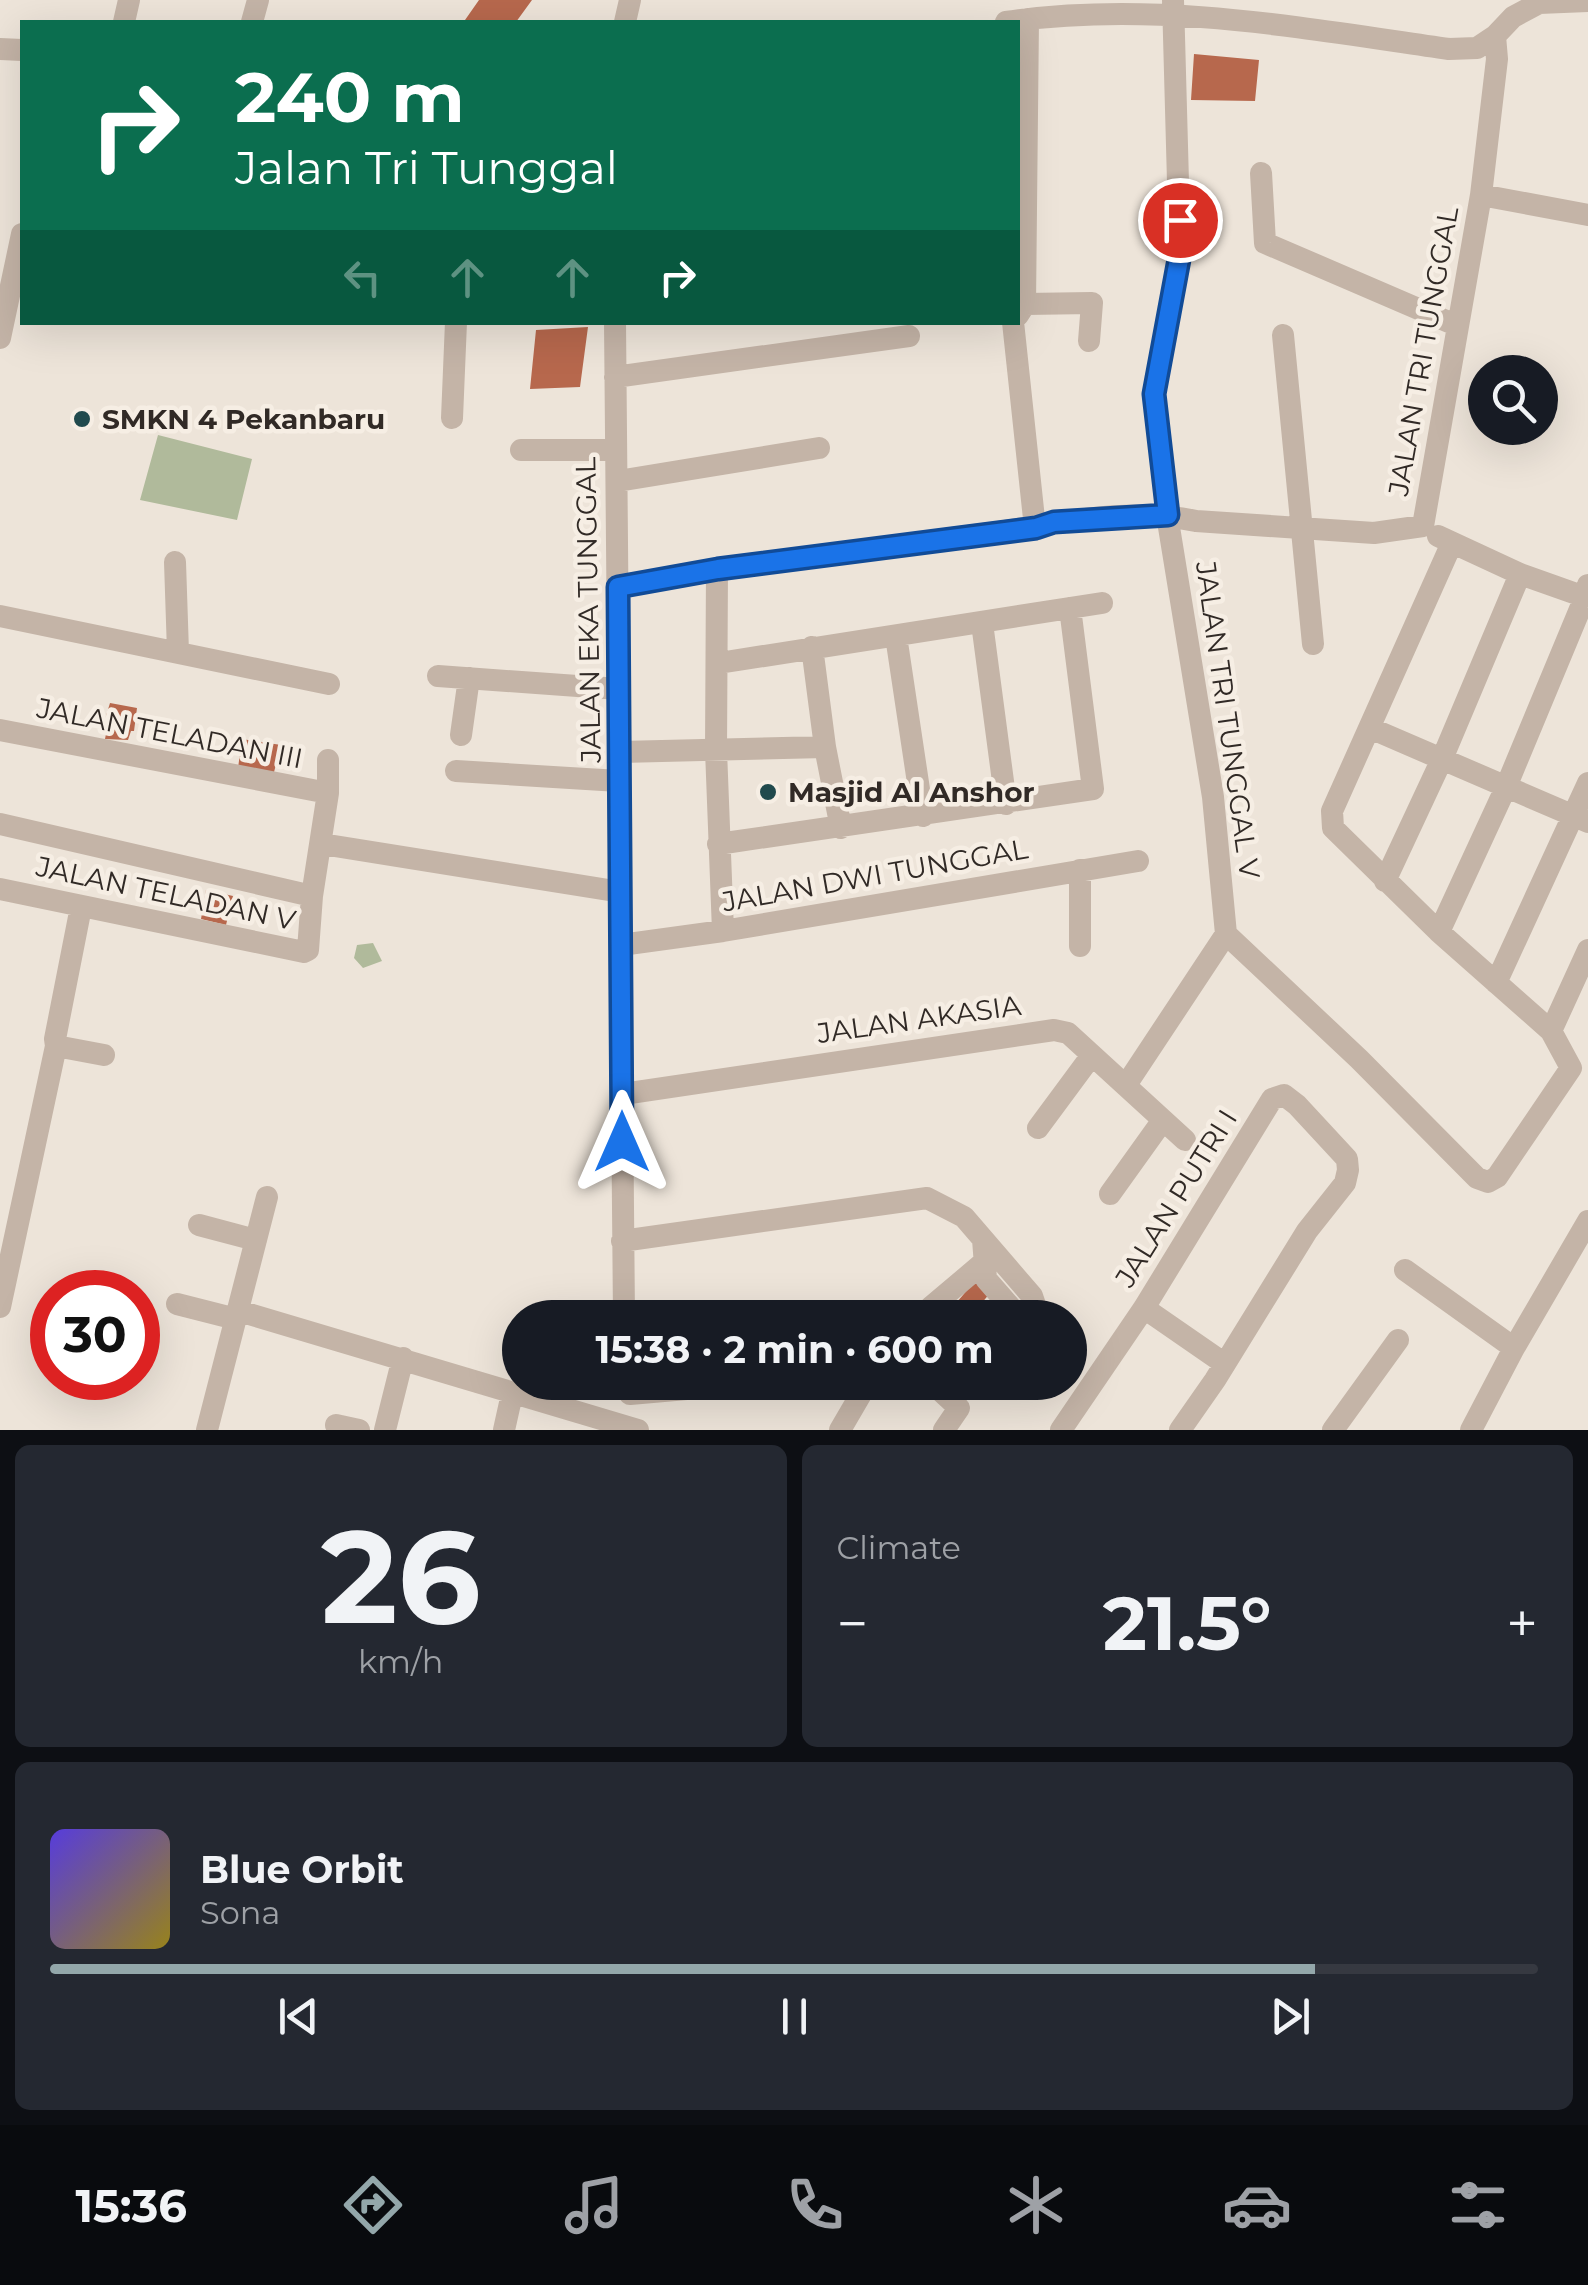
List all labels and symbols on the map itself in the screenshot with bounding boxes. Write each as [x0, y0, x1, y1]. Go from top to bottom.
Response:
pin [1138, 178, 1223, 263]
street label: JALAN TRI TUNGGAL [1381, 203, 1465, 499]
place label: SMKN 4 Pekanbaru [102, 402, 385, 436]
marker: SMKN 4 Pekanbaru [71, 408, 93, 430]
street label: JALAN EKA TUNGGAL [568, 456, 608, 764]
street label: JALAN TRI TUNGGAL V [1189, 558, 1267, 881]
street label: JALAN TELADAN III [33, 690, 306, 775]
place label: Masjid Al Anshor [788, 775, 1035, 809]
marker: Masjid Al Anshor [757, 781, 779, 803]
street label: JALAN DWI TUNGGAL [718, 831, 1031, 919]
street label: JALAN TELADAN V [32, 849, 299, 937]
street label: JALAN AKASIA [814, 988, 1024, 1050]
position arrow [570, 1090, 674, 1194]
street label: JALAN PUTRI I [1107, 1103, 1244, 1294]
speed limit sign: 30 [30, 1270, 160, 1400]

